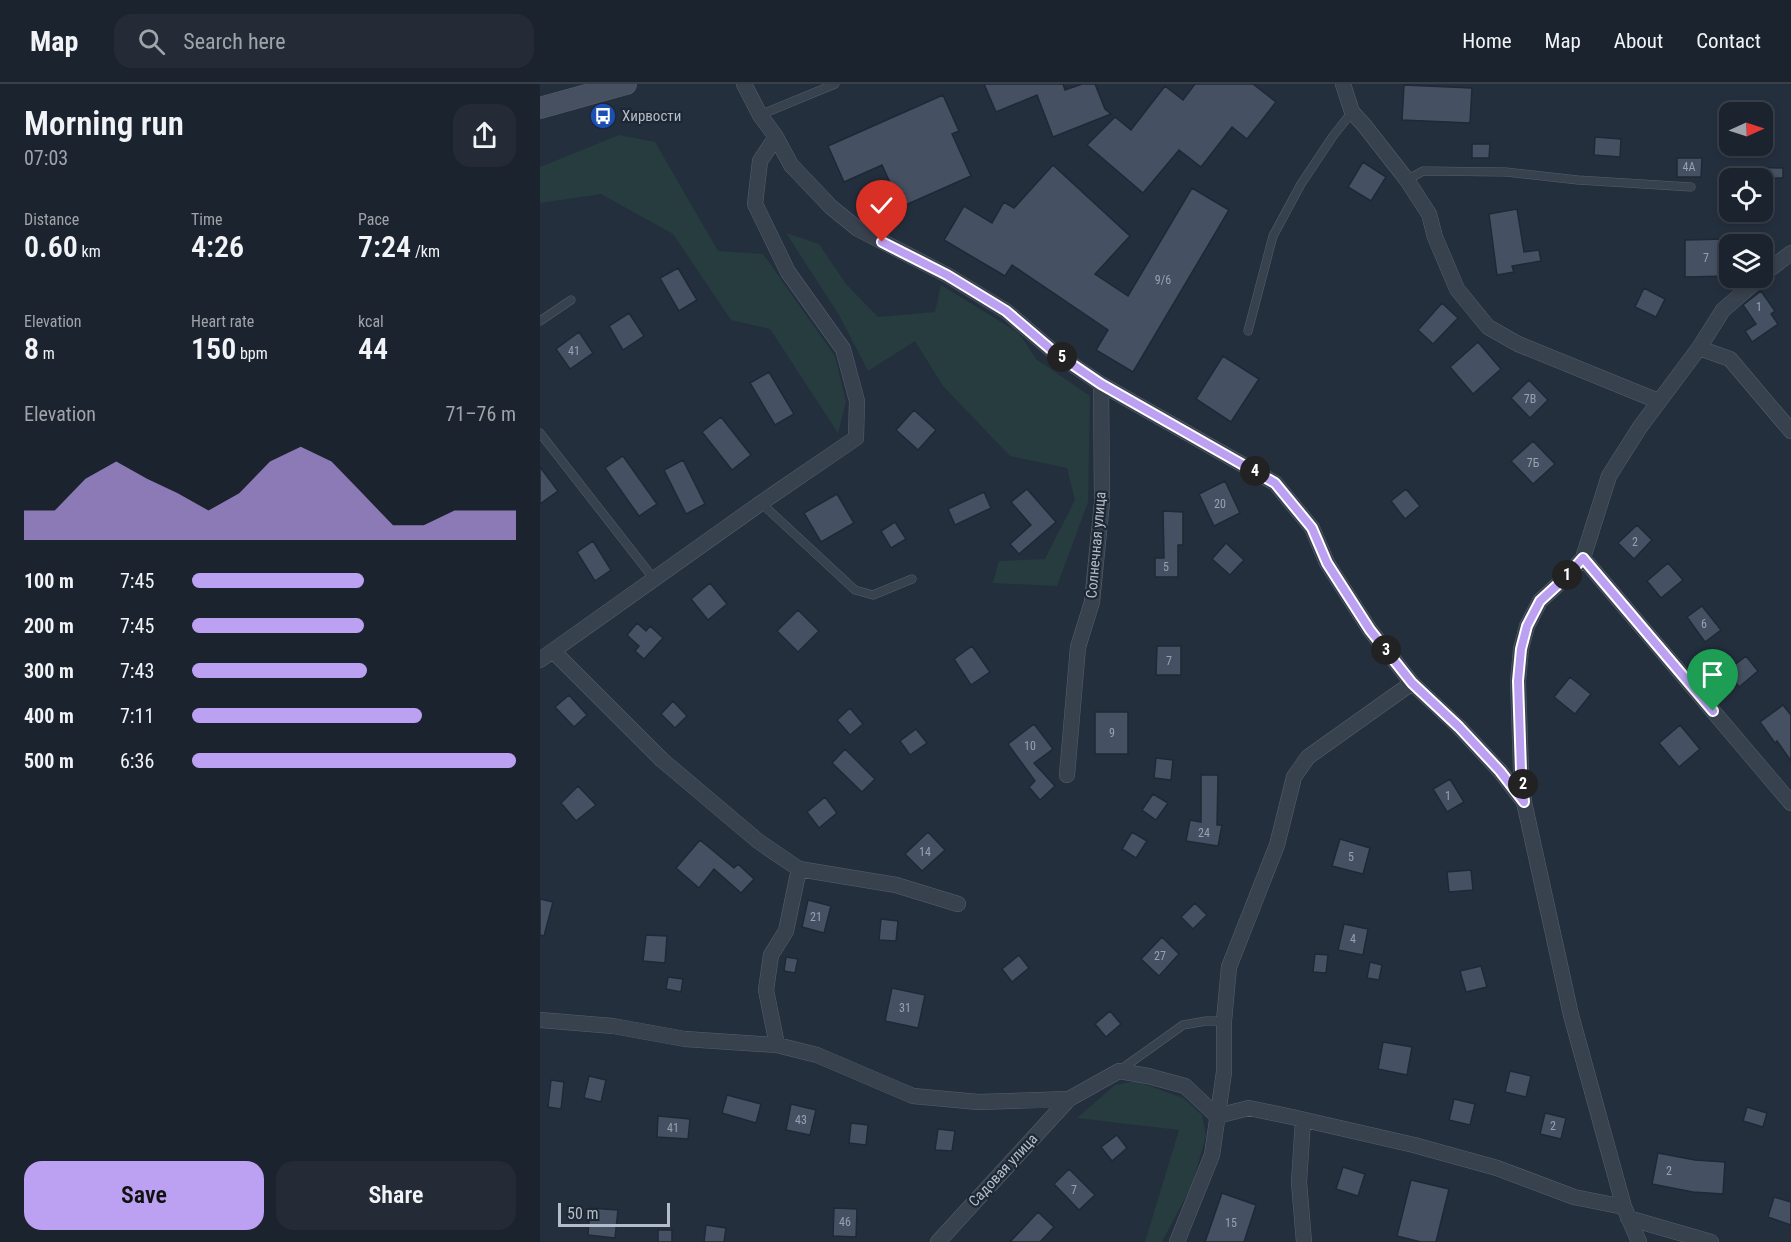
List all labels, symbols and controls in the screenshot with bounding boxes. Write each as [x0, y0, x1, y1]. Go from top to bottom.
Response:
search box [114, 14, 534, 68]
text: Map [30, 25, 78, 58]
icon: search [135, 25, 168, 58]
text: Search here [183, 29, 286, 54]
text: Home [1462, 29, 1512, 53]
text: Map [1545, 29, 1581, 53]
text: About [1614, 29, 1663, 53]
text: Contact [1696, 29, 1761, 53]
bus stop icon: Хирвости [588, 101, 618, 131]
north arrow [1719, 102, 1773, 156]
map controls [1719, 102, 1773, 288]
text: Morning run [24, 104, 184, 143]
button: share [453, 104, 516, 167]
place label: Хирвости [622, 107, 681, 125]
text: 07:03 [24, 146, 68, 170]
house number: 4А [1683, 160, 1696, 174]
button: locate [1719, 168, 1773, 222]
pin [856, 180, 907, 242]
icon: check [865, 189, 898, 222]
text: Distance [24, 210, 79, 229]
text: Time [191, 210, 223, 229]
text: Pace [358, 210, 389, 229]
text: 0.60 [24, 229, 78, 264]
text: 4:26 [191, 229, 244, 264]
text: 7:24 [358, 229, 411, 264]
button: layers [1719, 234, 1773, 288]
text: km [78, 242, 101, 261]
text: /km [411, 242, 440, 261]
house number: 7 [1703, 251, 1709, 265]
house number: 9/6 [1155, 273, 1171, 287]
house number: 1 [1756, 300, 1762, 314]
text: Elevation [24, 312, 82, 331]
text: Heart rate [191, 312, 254, 331]
text: kcal [358, 312, 384, 331]
text: 8 [24, 331, 39, 366]
text: 150 [191, 331, 236, 366]
text: 44 [358, 331, 388, 366]
pin: 5 [1047, 342, 1077, 372]
text: m [39, 344, 55, 363]
text: bpm [236, 344, 268, 363]
house number: 41 [568, 344, 580, 358]
text: 5 [1058, 347, 1066, 366]
house number: 7В [1524, 392, 1536, 406]
text: Elevation [24, 402, 96, 426]
text: 71–76 m [445, 402, 516, 426]
pin: 4 [1240, 456, 1270, 486]
house number: 7Б [1527, 456, 1540, 470]
text: 4 [1251, 461, 1259, 480]
street label: Солнечная улица [1082, 491, 1110, 599]
house number: 20 [1214, 497, 1226, 511]
house number: 2 [1632, 535, 1638, 549]
house number: 5 [1163, 560, 1169, 574]
pin: 1 [1552, 560, 1582, 590]
text: 1 [1563, 565, 1571, 584]
text: 100 m [24, 569, 74, 593]
text: 7:45 [120, 569, 154, 593]
text: 200 m [24, 614, 74, 638]
text: 7:45 [120, 614, 154, 638]
house number: 6 [1701, 617, 1707, 631]
pin: 3 [1371, 635, 1401, 665]
text: 3 [1382, 640, 1390, 659]
pin [1687, 649, 1738, 711]
house number: 7 [1166, 654, 1172, 668]
icon: arrive [1696, 658, 1729, 691]
text: 300 m [24, 659, 74, 683]
text: 7:43 [120, 659, 154, 683]
text: 400 m [24, 704, 74, 728]
text: 7:11 [120, 704, 154, 728]
house number: 9 [1109, 726, 1115, 740]
house number: 10 [1024, 739, 1036, 753]
text: 500 m [24, 749, 74, 773]
text: 6:36 [120, 749, 154, 773]
pin: 2 [1508, 769, 1538, 799]
text: 2 [1519, 774, 1527, 793]
house number: 1 [1445, 789, 1451, 803]
house number: 24 [1198, 826, 1210, 840]
house number: 14 [919, 845, 931, 859]
house number: 5 [1348, 850, 1354, 864]
house number: 21 [810, 910, 822, 924]
house number: 4 [1350, 932, 1356, 946]
house number: 27 [1154, 949, 1166, 963]
house number: 31 [899, 1001, 911, 1015]
house number: 43 [795, 1113, 807, 1127]
house number: 2 [1550, 1119, 1556, 1133]
house number: 41 [667, 1121, 679, 1135]
street label: Садовая улица [965, 1130, 1041, 1210]
button: Save [24, 1161, 264, 1230]
button: Share [276, 1161, 516, 1230]
house number: 2 [1666, 1164, 1672, 1178]
house number: 7 [1071, 1183, 1077, 1197]
scale bar [558, 1200, 670, 1228]
text: 50 m [567, 1204, 599, 1223]
house number: 46 [839, 1215, 851, 1229]
house number: 15 [1225, 1216, 1237, 1230]

